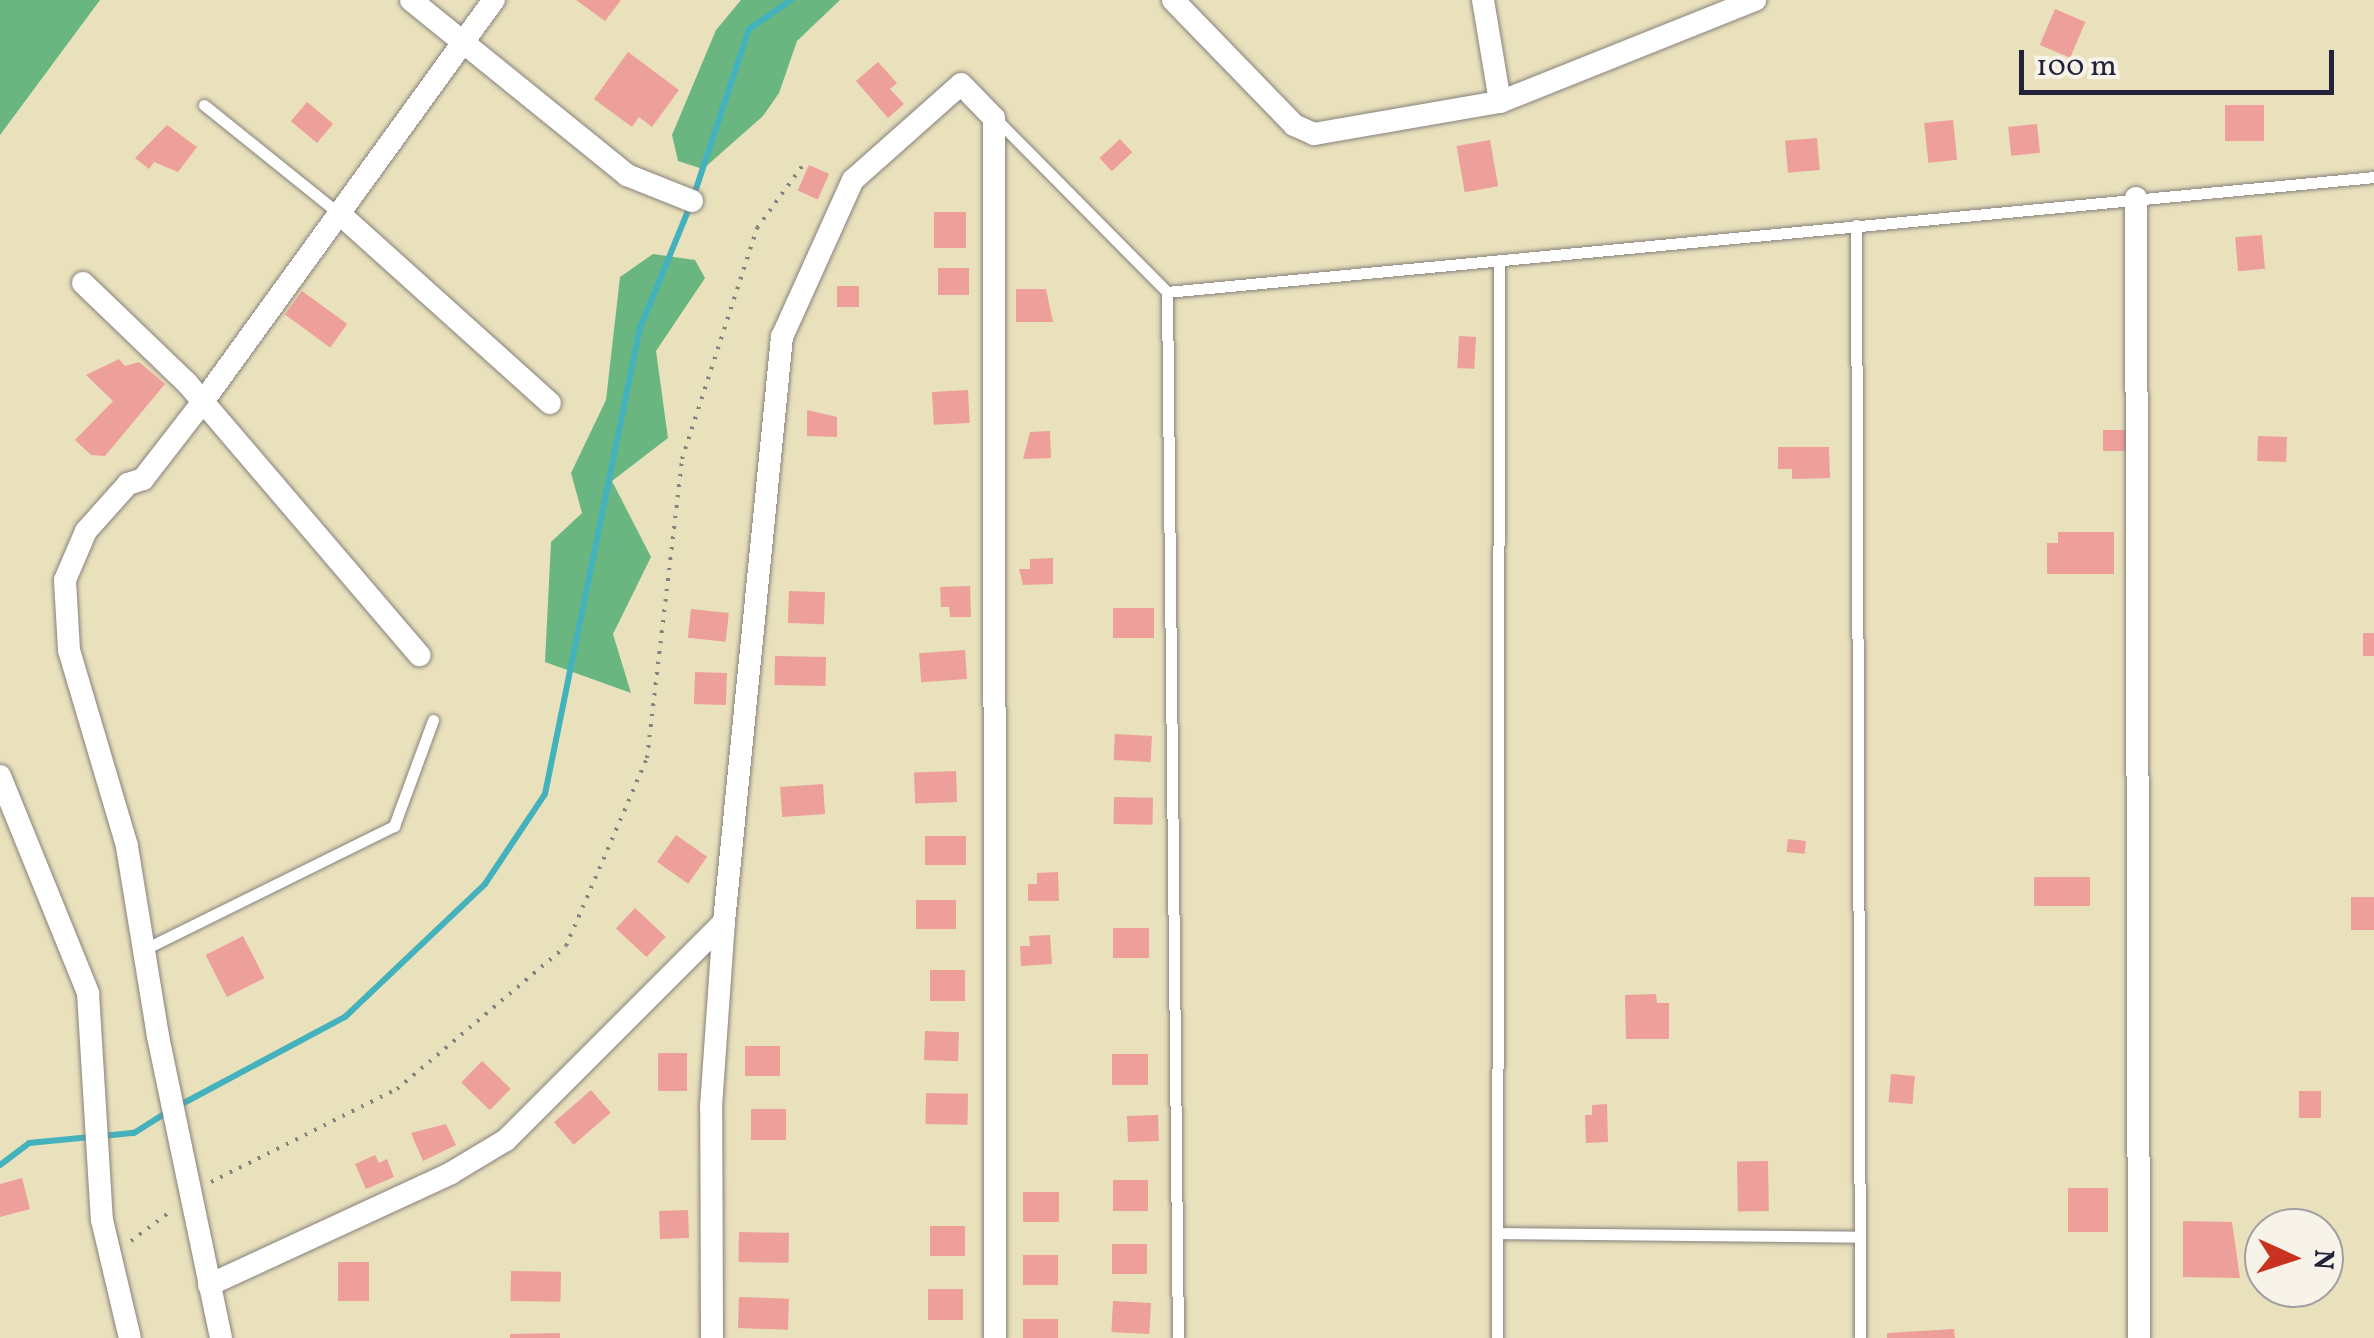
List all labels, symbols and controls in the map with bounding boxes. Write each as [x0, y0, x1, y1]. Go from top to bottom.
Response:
scale bar [2024, 30, 2339, 92]
text: 100 m [2036, 46, 2117, 88]
north arrow [2244, 1208, 2344, 1308]
text: N [2302, 1248, 2342, 1271]

